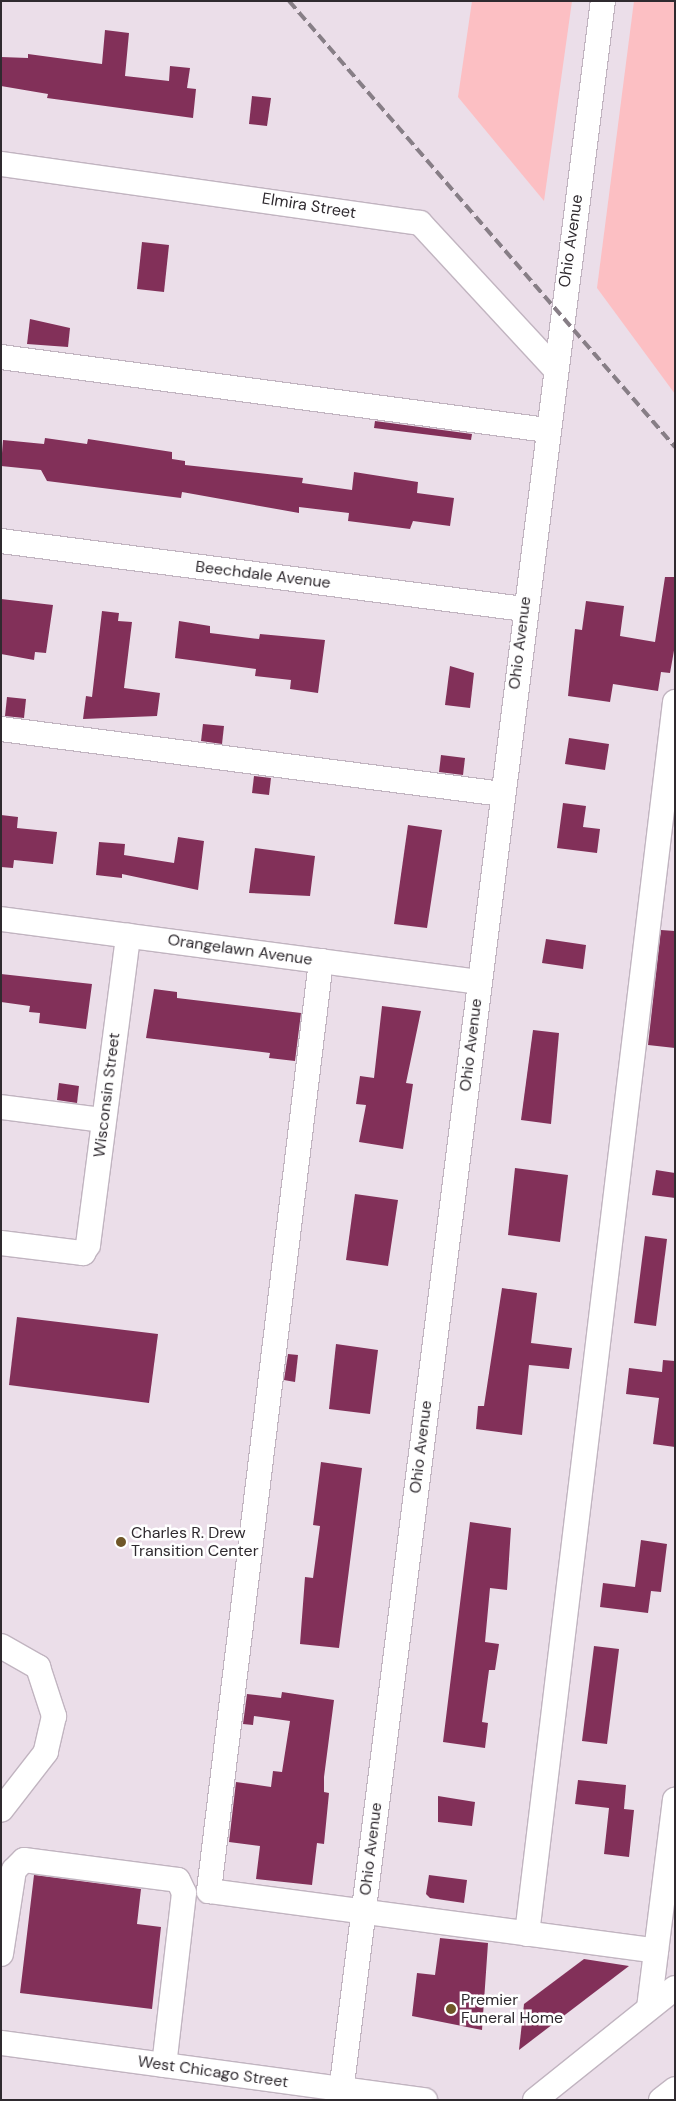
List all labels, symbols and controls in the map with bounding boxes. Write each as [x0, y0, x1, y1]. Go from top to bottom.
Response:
street label: Elmira Street [261, 189, 357, 223]
street label: Ohio Avenue [555, 193, 587, 289]
street label: Beechdale Avenue [194, 557, 332, 593]
street label: Ohio Avenue [505, 595, 535, 691]
street label: Orangelawn Avenue [166, 930, 314, 970]
street label: Ohio Avenue [456, 997, 486, 1093]
street label: Wisconsin Street [90, 1031, 124, 1159]
street label: Ohio Avenue [406, 1399, 436, 1495]
place label: Charles R. Drew Transition Center [131, 1523, 259, 1561]
marker: Charles R. Drew Transition Center [115, 1536, 127, 1548]
street label: Ohio Avenue [356, 1801, 386, 1897]
place label: Premier Funeral Home [461, 1990, 563, 2028]
marker: Premier Funeral Home [445, 2003, 457, 2015]
street label: West Chicago Street [136, 2052, 290, 2092]

